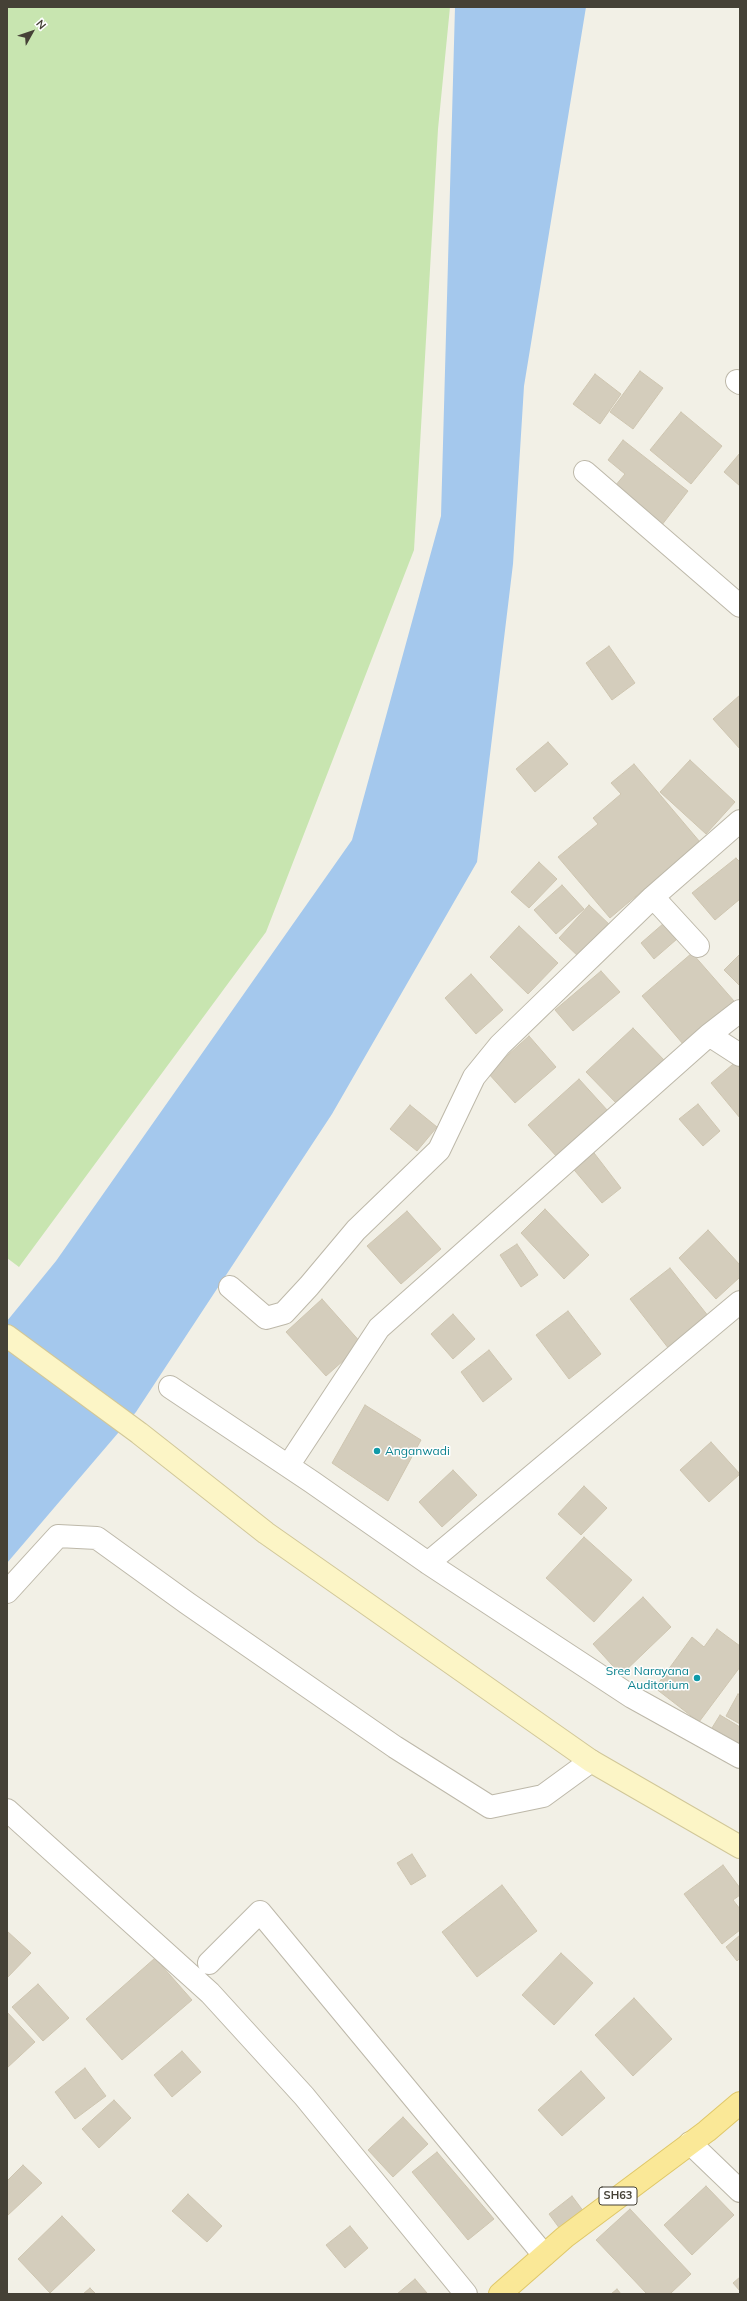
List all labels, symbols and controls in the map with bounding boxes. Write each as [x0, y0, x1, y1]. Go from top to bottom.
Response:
north arrow [12, 12, 52, 52]
text: N [33, 17, 49, 32]
place label: Anganwadi [385, 1444, 450, 1458]
marker: Anganwadi [372, 1446, 382, 1456]
place label: Sree Narayana Auditorium [606, 1664, 689, 1692]
marker: Sree Narayana Auditorium [692, 1673, 702, 1683]
road number: SH63 [599, 2187, 637, 2205]

